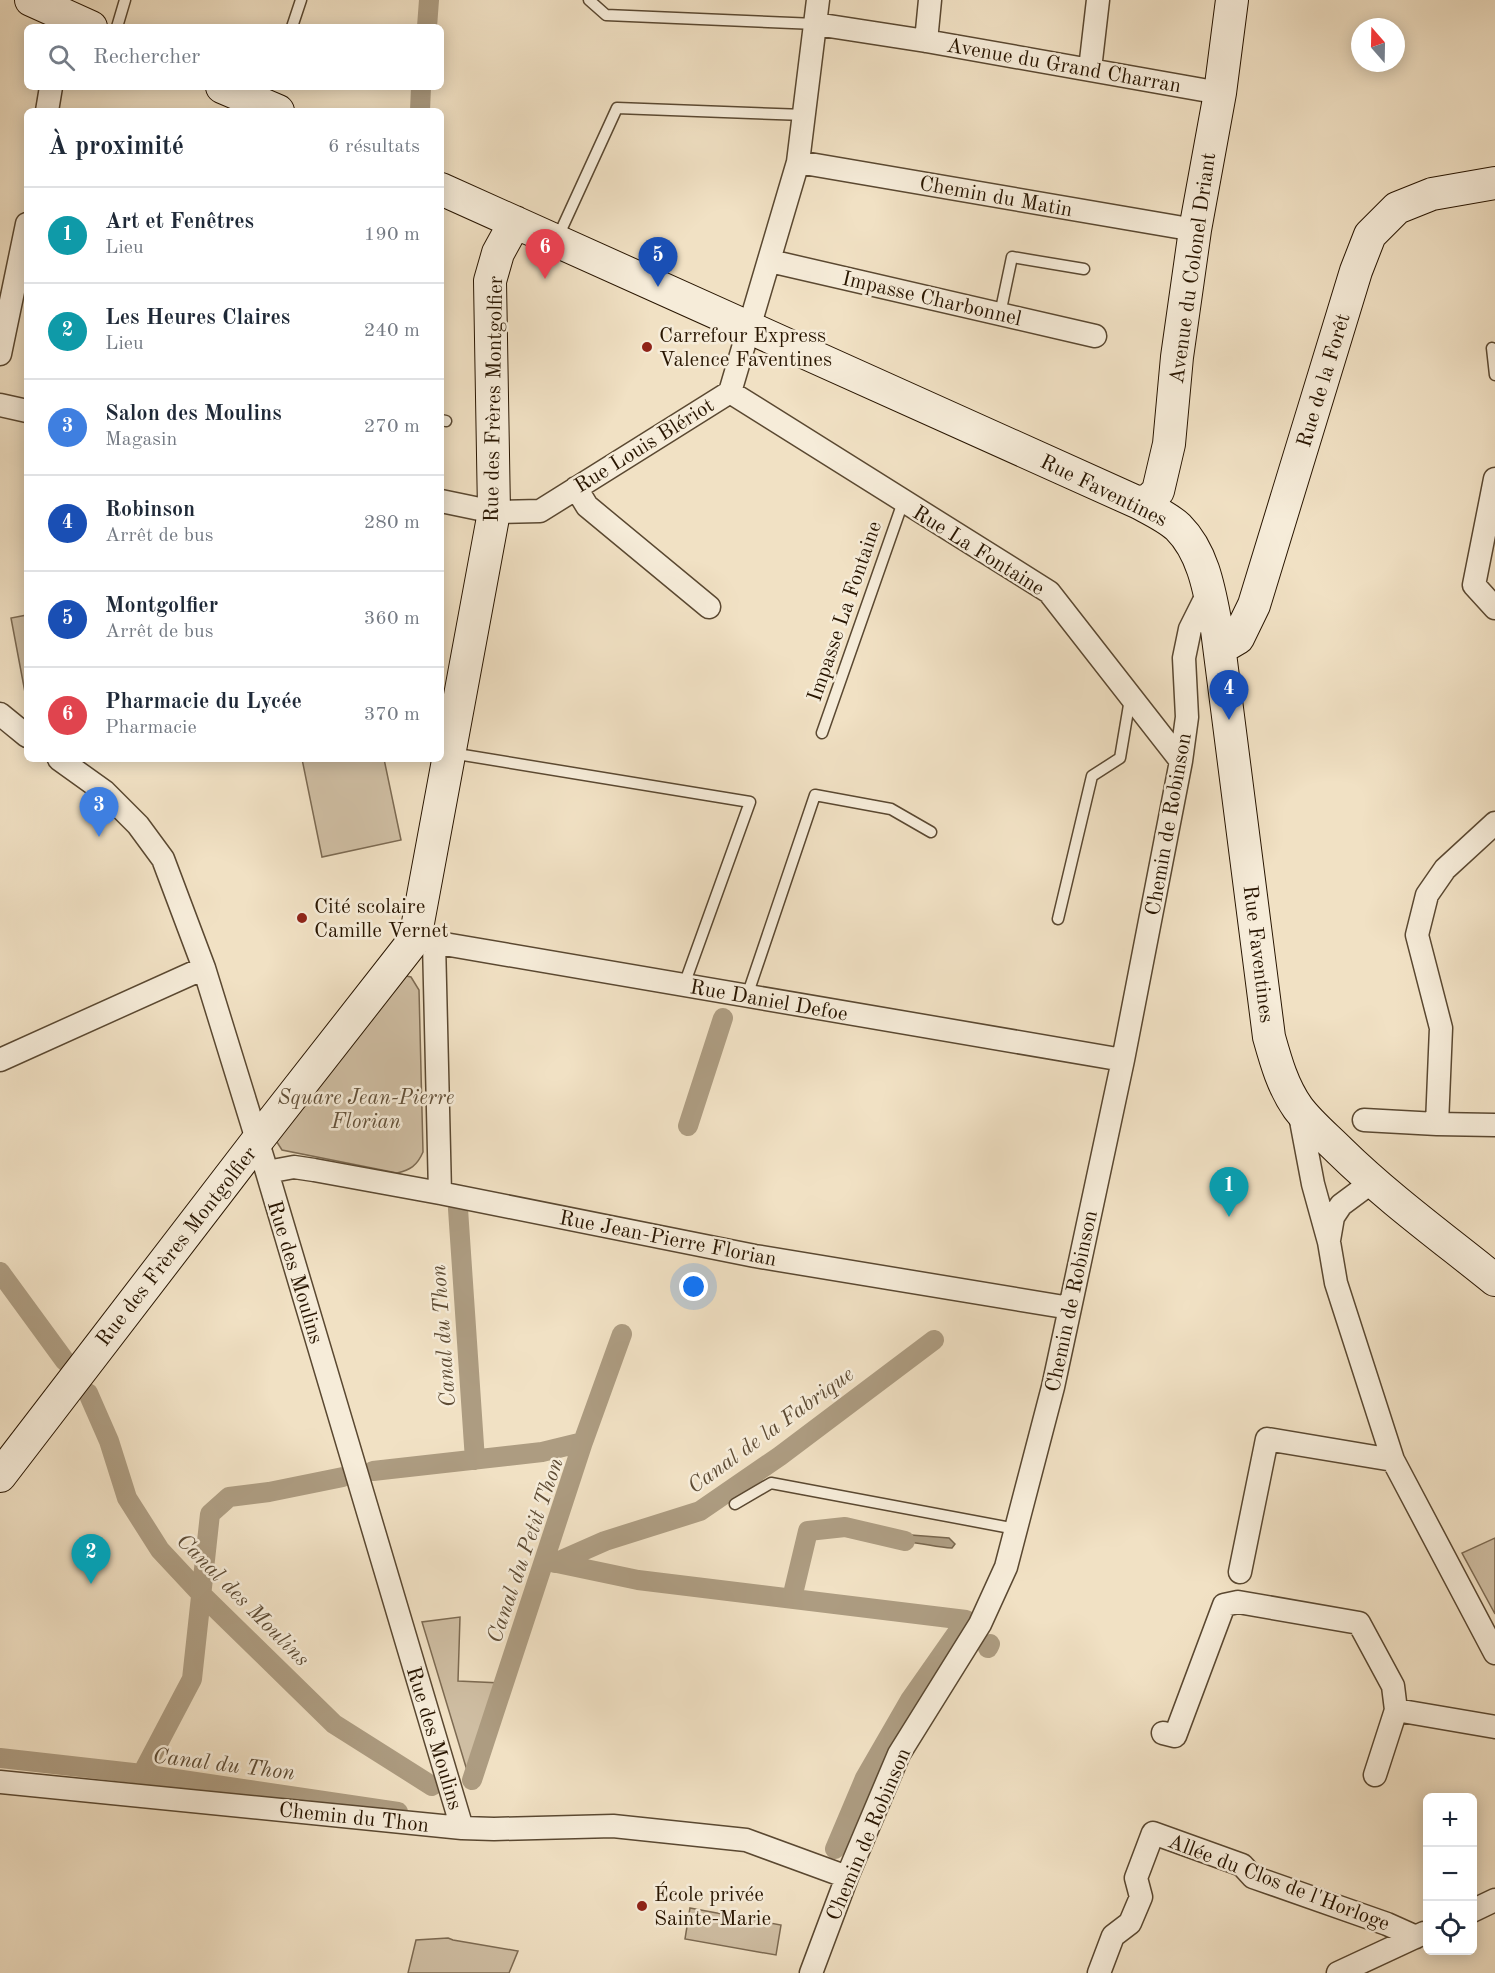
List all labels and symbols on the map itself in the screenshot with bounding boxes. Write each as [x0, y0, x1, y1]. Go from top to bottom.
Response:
north arrow [1351, 18, 1405, 72]
street label: Avenue du Grand Charran [945, 35, 1183, 97]
street label: Avenue du Colonel Driant [1167, 151, 1220, 385]
street label: Chemin du Matin [918, 174, 1074, 221]
pin: 6 [526, 230, 564, 279]
pin: 5 [638, 238, 678, 287]
street label: Impasse Charbonnel [840, 269, 1024, 330]
street label: Rue des Frères Montgolfier [482, 275, 507, 523]
street label: Rue de la Forêt [1294, 311, 1355, 450]
place label: Carrefour Express Valence Faventines [659, 326, 832, 371]
marker: Carrefour Express Valence Faventines [640, 340, 654, 354]
street label: Rue Louis Blériot [571, 395, 718, 498]
street label: Rue Faventines [1036, 452, 1170, 531]
street label: Rue La Fontaine [909, 502, 1048, 600]
street label: Impasse La Fontaine [805, 519, 886, 704]
pin: 4 [1210, 670, 1248, 720]
street label: Chemin de Robinson [1143, 731, 1196, 917]
pin: 3 [80, 788, 118, 837]
street label: Rue Faventines [1239, 884, 1276, 1024]
place label: Cité scolaire Camille Vernet [314, 897, 448, 942]
marker: Cité scolaire Camille Vernet [295, 911, 309, 925]
street label: Rue Daniel Defoe [688, 977, 849, 1026]
park label: Square Jean-Pierre Florian [278, 1088, 454, 1133]
street label: Rue des Frères Montgolfier [93, 1143, 262, 1351]
pin: 1 [1210, 1168, 1248, 1217]
street label: Rue des Moulins [263, 1198, 326, 1346]
street label: Rue Jean-Pierre Florian [557, 1208, 778, 1271]
street label: Chemin de Robinson [1043, 1208, 1102, 1394]
water label: Canal du Thon [428, 1263, 460, 1408]
your location [679, 1272, 708, 1301]
water label: Canal de la Fabrique [684, 1363, 858, 1498]
water label: Canal du Petit Thon [484, 1455, 568, 1646]
water label: Canal des Moulins [172, 1530, 313, 1671]
pin: 2 [72, 1534, 110, 1584]
street label: Rue des Moulins [402, 1664, 465, 1812]
water label: Canal du Thon [151, 1745, 296, 1785]
street label: Chemin de Robinson [824, 1745, 915, 1924]
street label: Chemin du Thon [278, 1800, 430, 1837]
street label: Allée du Clos de l'Horloge [1165, 1831, 1392, 1935]
place label: École privée Sainte-Marie [654, 1881, 771, 1930]
marker: École privée Sainte-Marie [635, 1899, 649, 1913]

